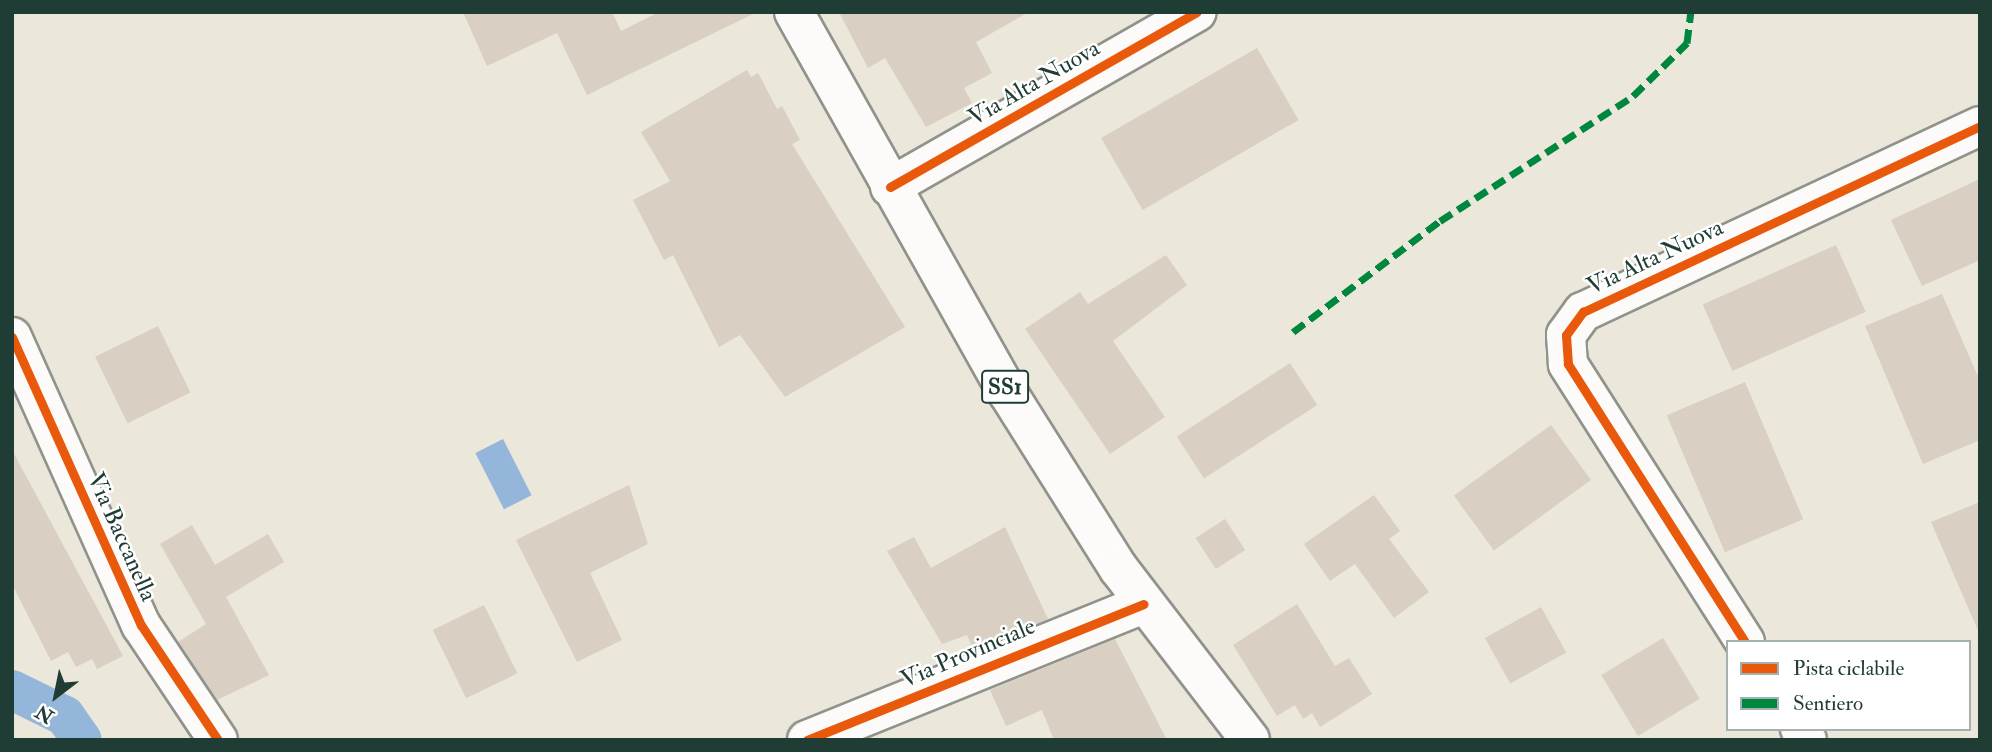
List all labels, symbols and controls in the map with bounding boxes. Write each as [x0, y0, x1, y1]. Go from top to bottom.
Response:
street label: Via Alta Nuova [963, 34, 1105, 132]
street label: Via Alta Nuova [1582, 213, 1728, 301]
road number: SS1 [981, 368, 1030, 406]
street label: Via Baccanella [81, 468, 163, 606]
street label: Via Provinciale [896, 612, 1040, 694]
legend [1726, 640, 1971, 731]
text: Pista ciclabile [1793, 655, 1904, 682]
north arrow [21, 661, 91, 731]
text: Sentiero [1793, 690, 1863, 717]
text: N [31, 699, 58, 728]

